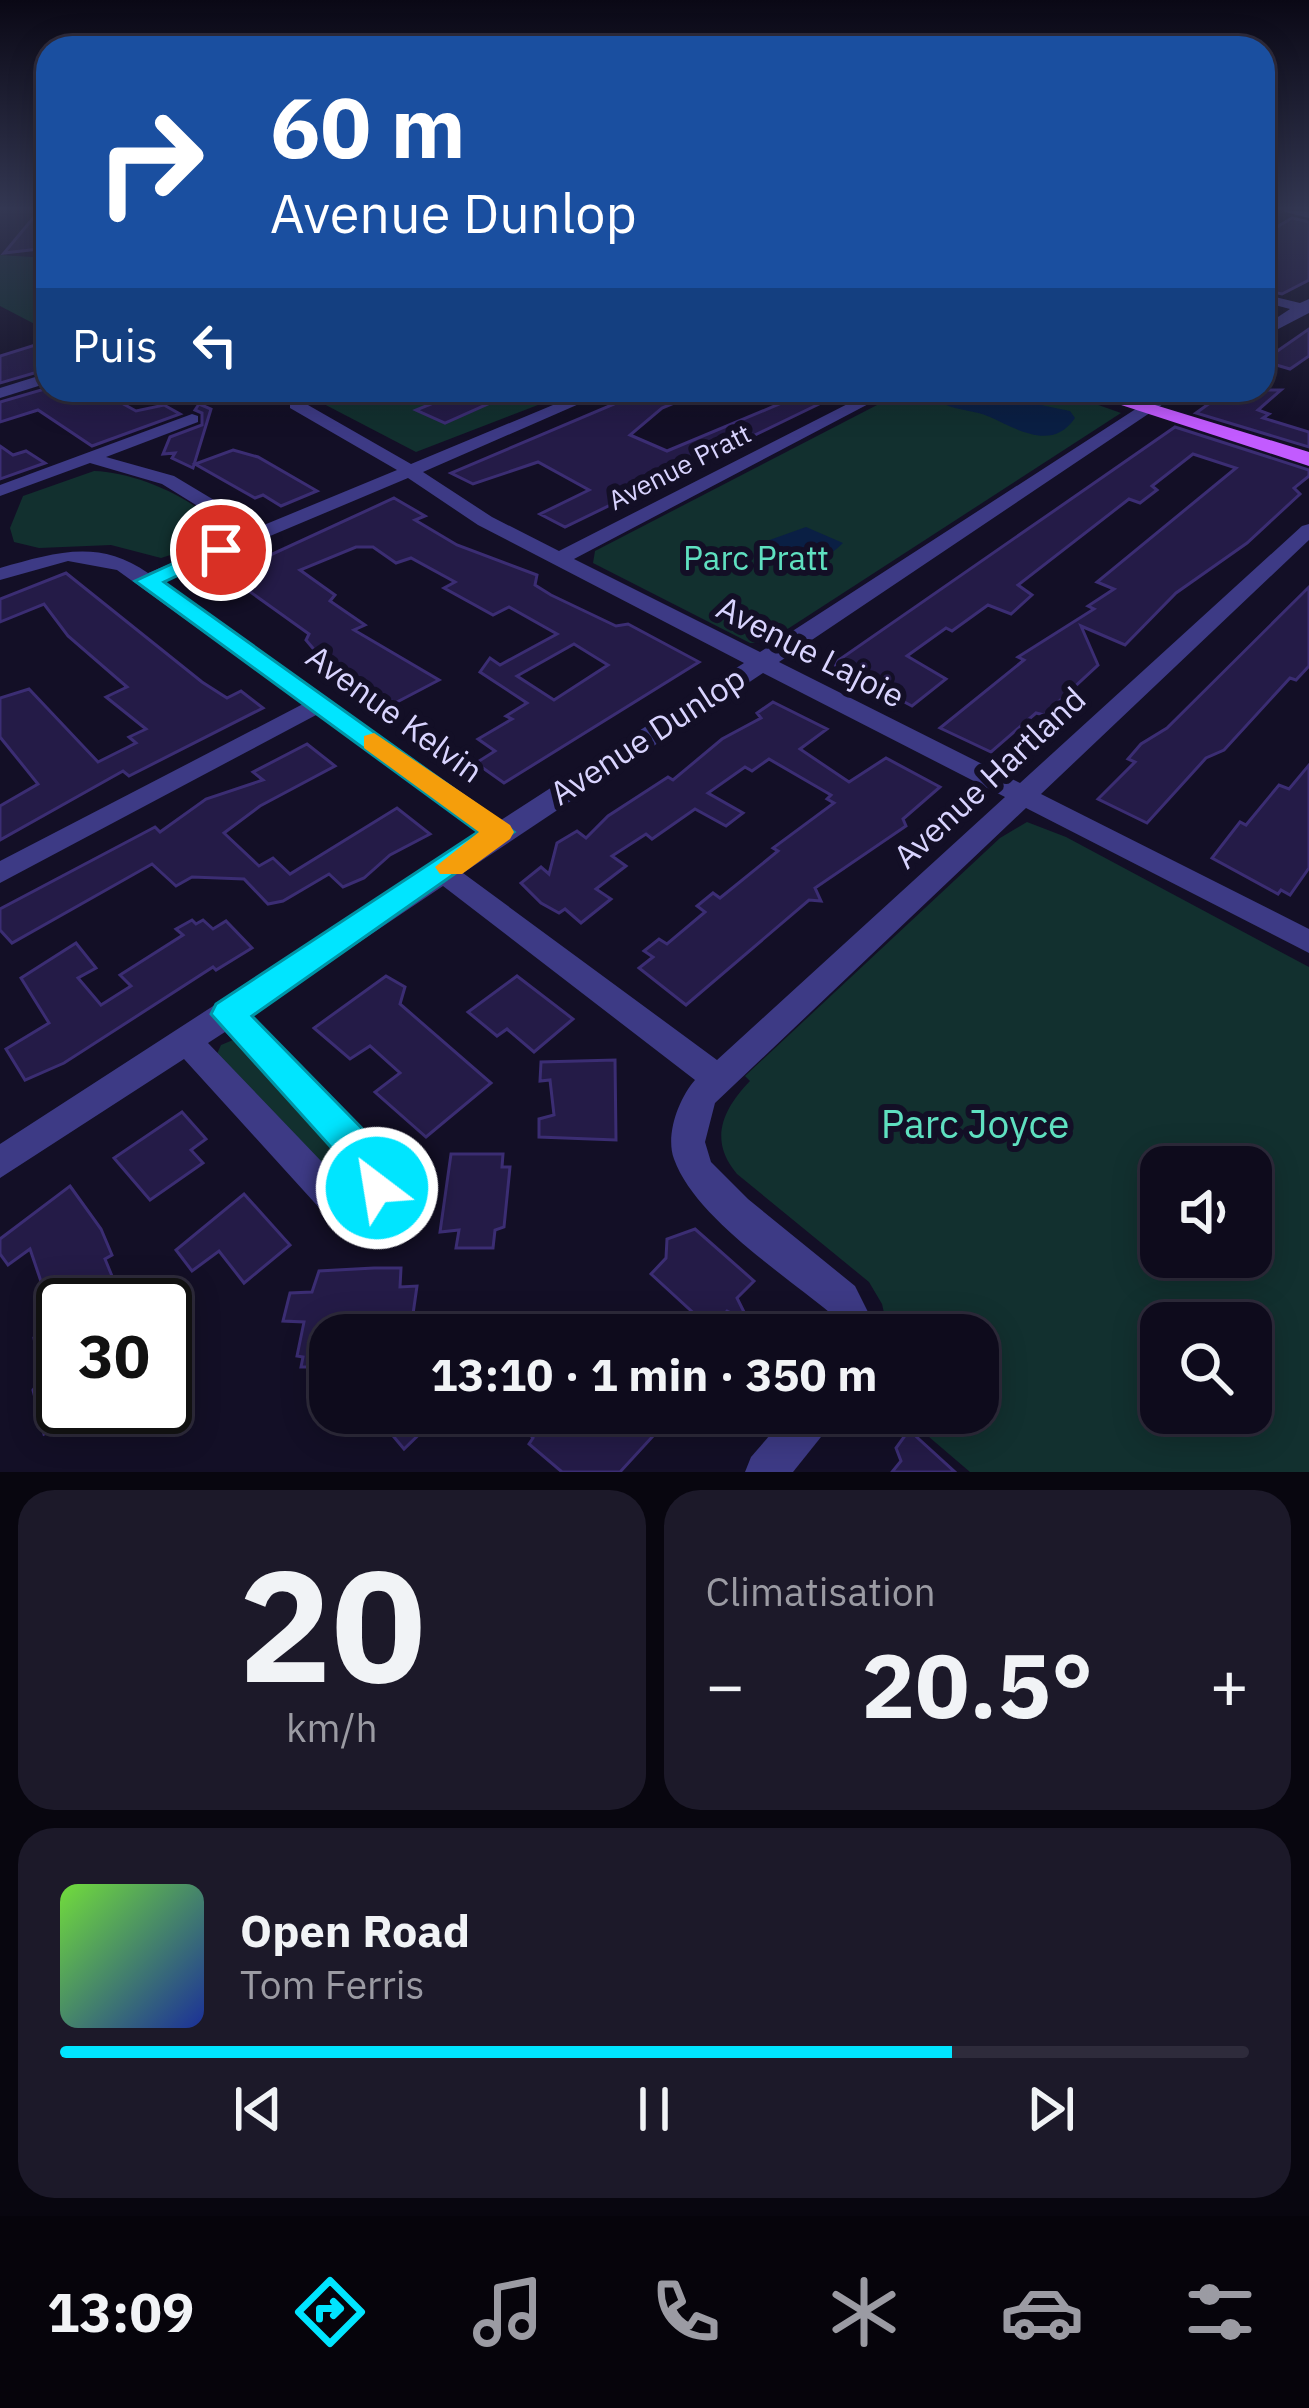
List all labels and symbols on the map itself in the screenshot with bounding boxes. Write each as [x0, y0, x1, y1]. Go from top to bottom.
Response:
street label: Avenue Pratt [602, 415, 756, 517]
pin [170, 499, 272, 601]
park label: Parc Pratt [683, 536, 829, 579]
street label: Avenue Lajoie [710, 585, 912, 717]
street label: Avenue Kelvin [298, 634, 492, 792]
street label: Avenue Dunlop [541, 656, 753, 814]
street label: Avenue Hartland [884, 677, 1094, 877]
park label: Parc Joyce [881, 1098, 1069, 1149]
position arrow [314, 1125, 440, 1251]
speed limit sign: 30 [36, 1278, 192, 1434]

